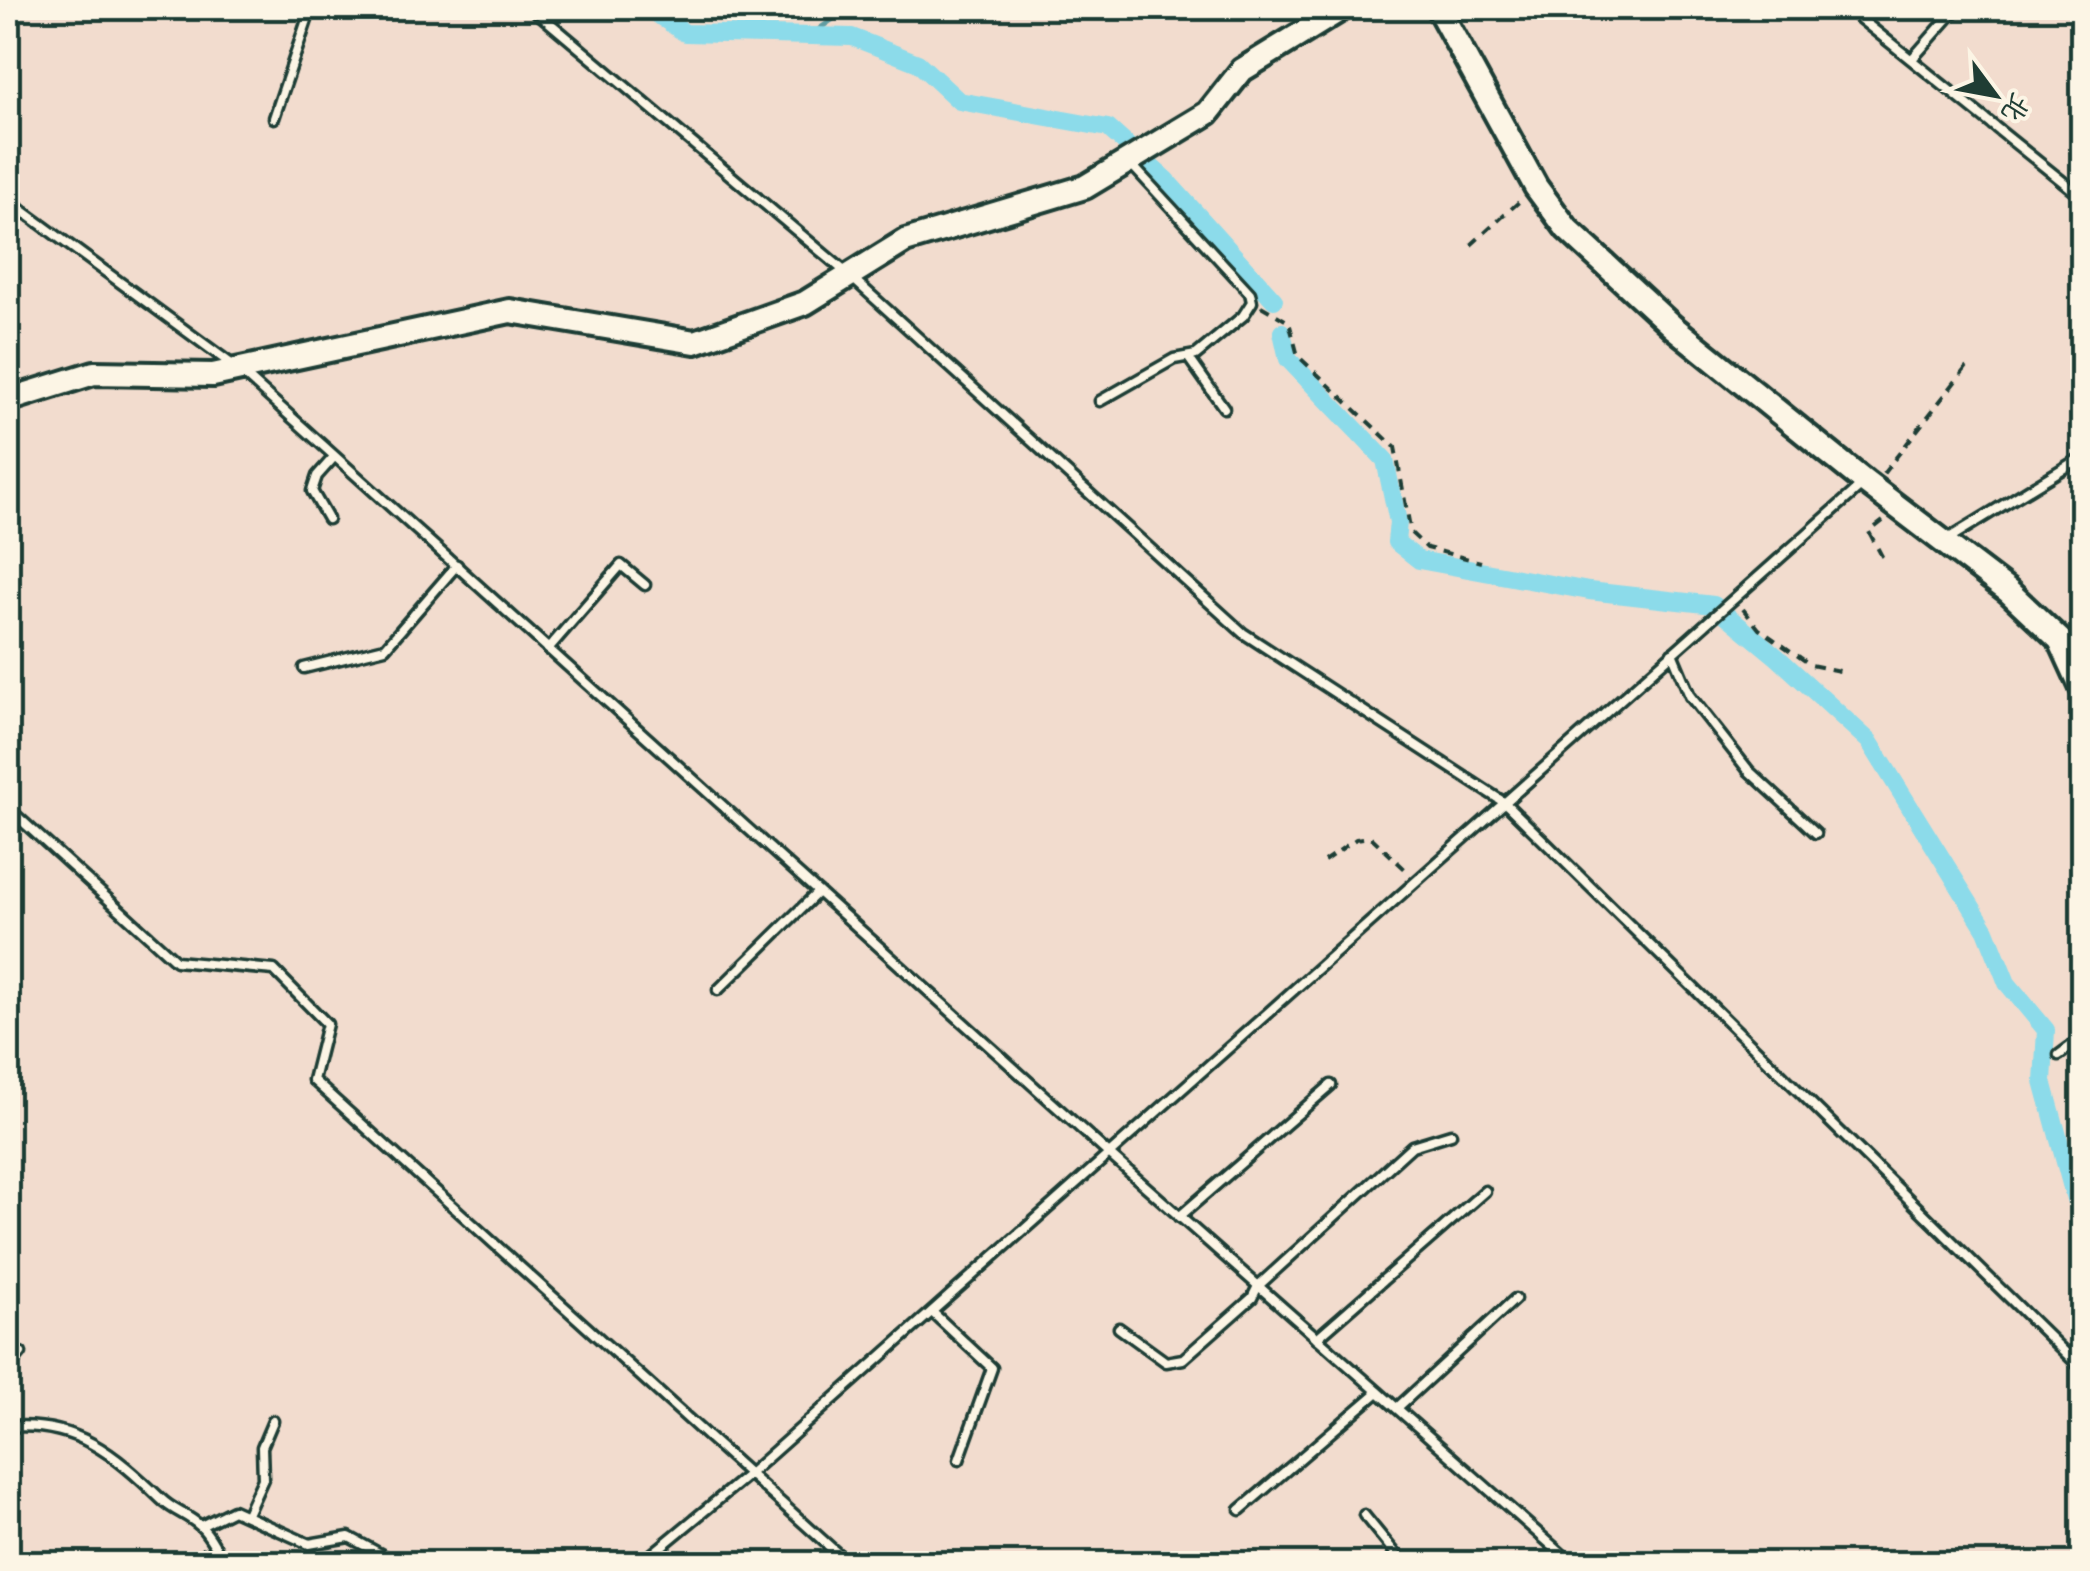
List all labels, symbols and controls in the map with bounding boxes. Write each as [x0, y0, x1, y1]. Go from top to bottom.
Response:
north arrow [1945, 45, 2045, 145]
text: 北 [1992, 86, 2043, 132]

